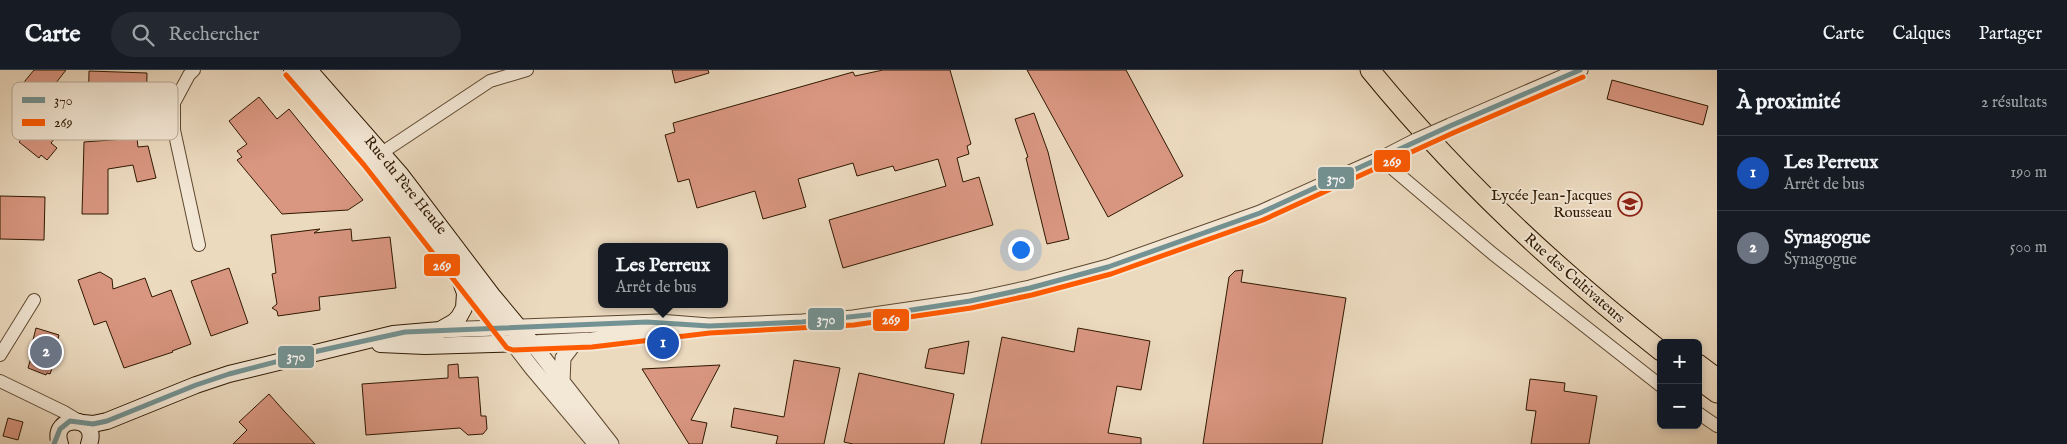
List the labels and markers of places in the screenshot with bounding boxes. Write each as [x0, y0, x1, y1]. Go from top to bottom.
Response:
place label: Lycée Jean-Jacques Rousseau [1491, 186, 1612, 222]
school or university icon: Lycée Jean-Jacques Rousseau [1617, 191, 1643, 217]
pin: 1 [647, 324, 679, 362]
pin: 2 [30, 333, 62, 371]

